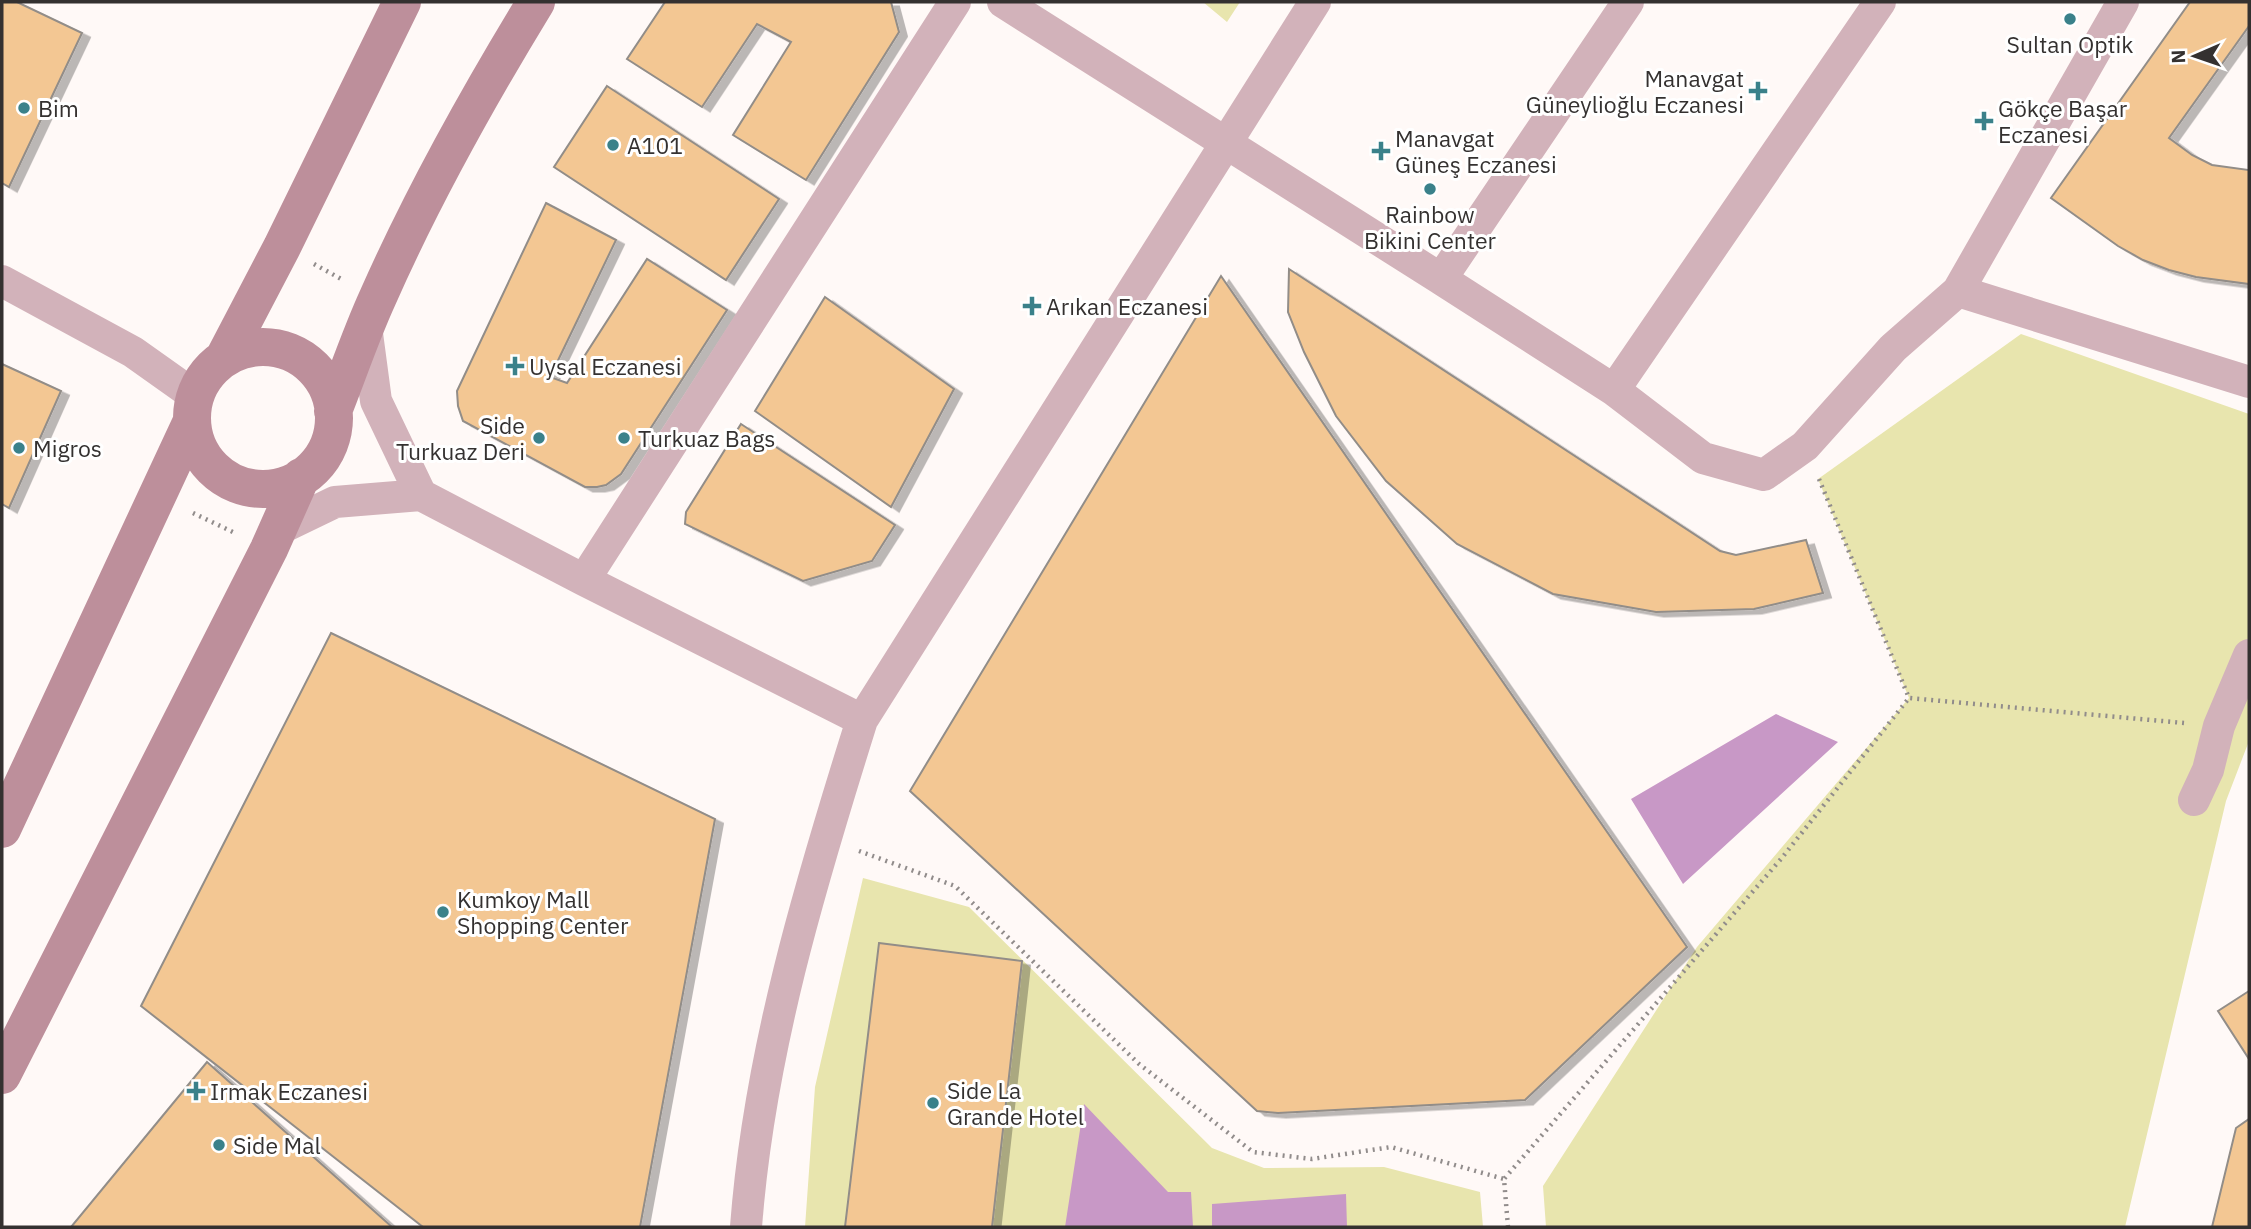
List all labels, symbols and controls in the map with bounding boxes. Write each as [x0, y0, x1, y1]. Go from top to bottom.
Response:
marker: Sultan Optik [2062, 11, 2078, 27]
north arrow [2160, 21, 2230, 91]
place label: Sultan Optik [2007, 29, 2133, 59]
text: N [2166, 49, 2190, 64]
place label: Manavgat Güneylioğlu Eczanesi [1526, 63, 1744, 119]
marker: Manavgat Güneylioğlu Eczanesi [1750, 83, 1766, 99]
place label: Bim [38, 93, 79, 123]
place label: Gökçe Başar Eczanesi [1998, 93, 2128, 149]
marker: Bim [16, 100, 32, 116]
marker: Gökçe Başar Eczanesi [1976, 113, 1992, 129]
place label: Manavgat Güneş Eczanesi [1395, 123, 1557, 179]
place label: A101 [627, 130, 683, 160]
marker: A101 [605, 137, 621, 153]
marker: Manavgat Güneş Eczanesi [1373, 143, 1389, 159]
marker: Rainbow Bikini Center [1422, 181, 1438, 197]
place label: Rainbow Bikini Center [1364, 199, 1497, 255]
place label: Arıkan Eczanesi [1046, 291, 1208, 321]
marker: Arıkan Eczanesi [1024, 298, 1040, 314]
place label: Uysal Eczanesi [529, 351, 682, 381]
marker: Uysal Eczanesi [507, 358, 523, 374]
place label: Side Turkuaz Deri [396, 410, 525, 466]
place label: Turkuaz Bags [638, 423, 776, 453]
marker: Side Turkuaz Deri [531, 430, 547, 446]
marker: Turkuaz Bags [616, 430, 632, 446]
place label: Migros [33, 433, 102, 463]
marker: Migros [11, 440, 27, 456]
place label: Kumkoy Mall Shopping Center [457, 884, 629, 940]
marker: Kumkoy Mall Shopping Center [435, 904, 451, 920]
place label: Side La Grande Hotel [947, 1075, 1084, 1131]
place label: Irmak Eczanesi [210, 1076, 368, 1106]
marker: Irmak Eczanesi [188, 1083, 204, 1099]
marker: Side La Grande Hotel [925, 1095, 941, 1111]
place label: Side Mal [233, 1130, 321, 1160]
marker: Side Mal [211, 1137, 227, 1153]

